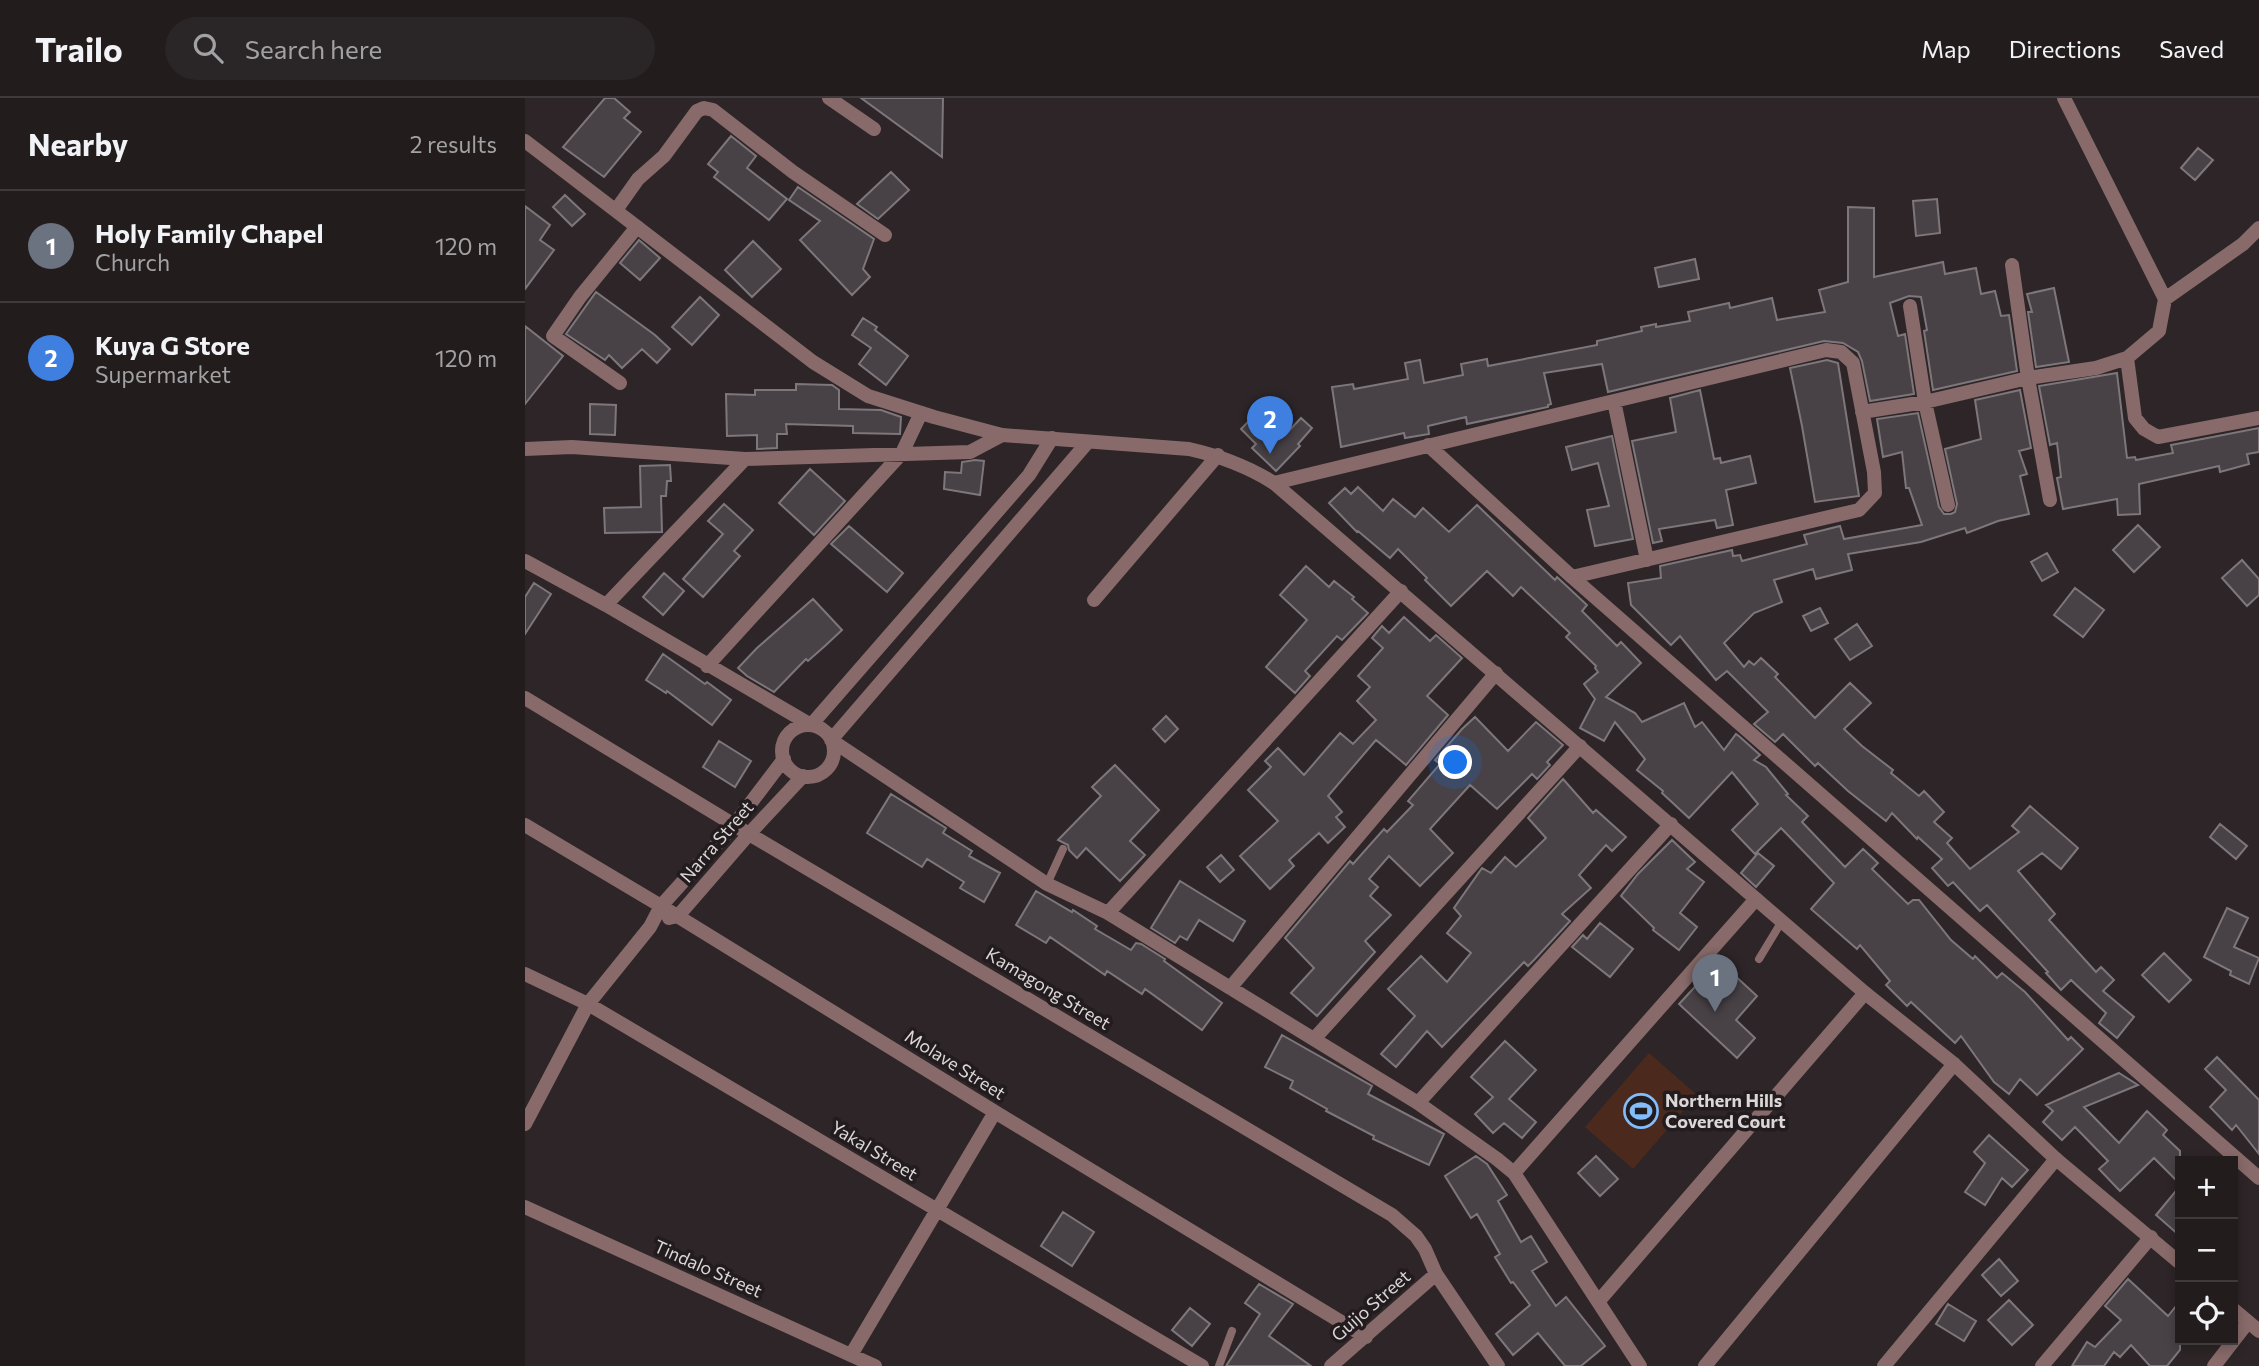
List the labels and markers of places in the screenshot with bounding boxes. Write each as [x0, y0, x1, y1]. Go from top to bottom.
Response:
pin: 2 [1247, 396, 1293, 454]
pin: 1 [1692, 954, 1738, 1012]
place label: Northern Hills Covered Court [1665, 1089, 1786, 1132]
sports icon: Northern Hills Covered Court [1622, 1092, 1660, 1130]

